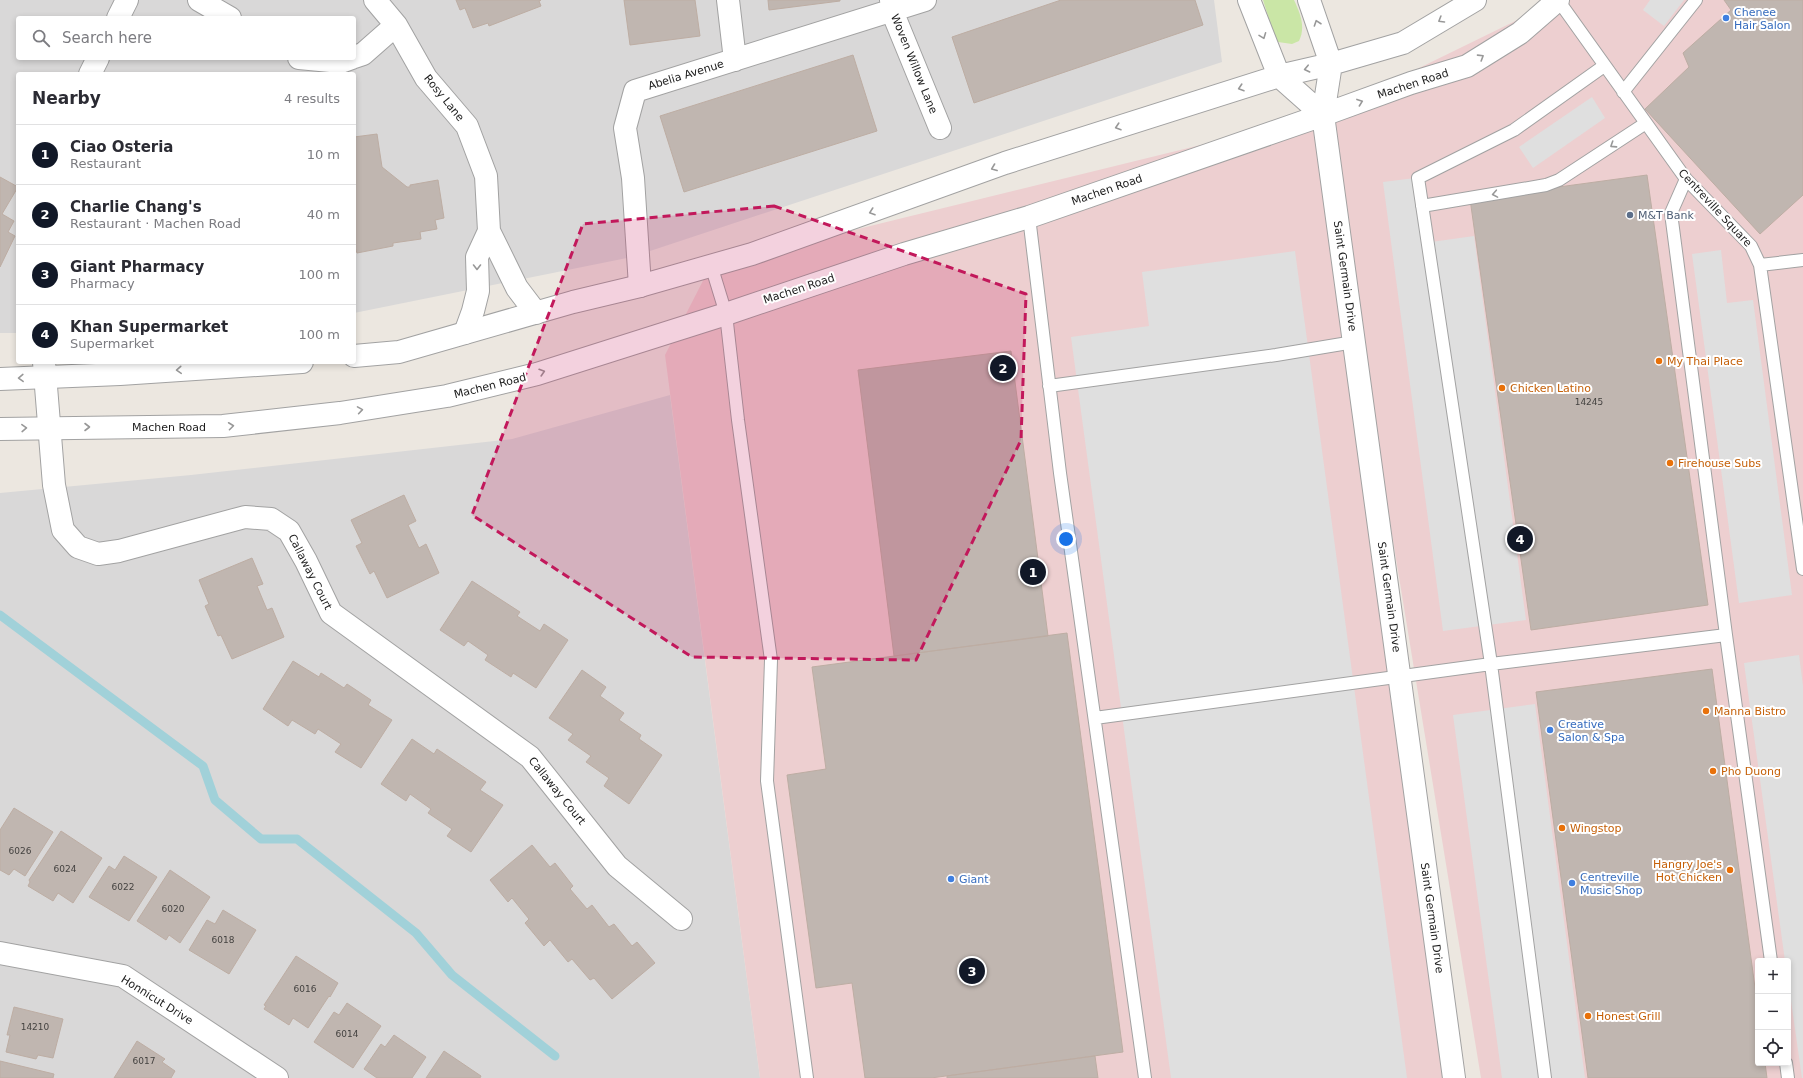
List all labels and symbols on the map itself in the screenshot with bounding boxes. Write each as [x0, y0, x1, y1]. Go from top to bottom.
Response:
place label: Chenee Hair Salon [1734, 6, 1791, 32]
street label: Woven Willow Lane [888, 12, 940, 116]
marker: Chenee Hair Salon [1721, 13, 1731, 23]
one-way arrow [1438, 15, 1445, 22]
one-way arrow [1313, 20, 1321, 27]
one-way arrow [1259, 33, 1267, 40]
one-way arrow [1477, 54, 1484, 62]
street label: Abelia Avenue [647, 57, 726, 93]
one-way arrow [1304, 65, 1311, 73]
street label: Machen Road [1376, 66, 1450, 102]
street label: Rosy Lane [421, 72, 467, 124]
one-way arrow [1238, 83, 1245, 92]
one-way arrow [1356, 98, 1363, 106]
one-way arrow [1114, 123, 1121, 131]
one-way arrow [1610, 140, 1617, 148]
one-way arrow [991, 163, 998, 171]
street label: Centreville Square [1676, 166, 1755, 250]
street label: Machen Road [1070, 172, 1144, 208]
one-way arrow [1492, 189, 1498, 198]
one-way arrow [868, 207, 875, 215]
place label: M&T Bank [1638, 209, 1695, 222]
marker: M&T Bank [1625, 210, 1635, 220]
street label: Saint Germain Drive [1331, 220, 1359, 332]
one-way arrow [473, 264, 482, 270]
street label: Machen Road [762, 271, 836, 307]
pin: 2 [990, 353, 1016, 383]
place label: My Thai Place [1667, 355, 1743, 368]
marker: My Thai Place [1654, 356, 1664, 366]
one-way arrow [176, 366, 182, 375]
one-way arrow [538, 368, 545, 377]
street label: Machen Road [452, 371, 528, 401]
one-way arrow [18, 374, 24, 382]
place label: Chicken Latino [1510, 382, 1591, 395]
marker: Chicken Latino [1497, 383, 1507, 393]
house number: 14245 [1575, 397, 1603, 407]
one-way arrow [357, 406, 363, 415]
street label: Machen Road [132, 421, 206, 434]
one-way arrow [228, 421, 234, 430]
one-way arrow [84, 423, 90, 431]
one-way arrow [21, 424, 27, 432]
place label: Firehouse Subs [1678, 457, 1761, 470]
marker: Firehouse Subs [1665, 458, 1675, 468]
pin: 4 [1507, 524, 1533, 554]
your location [1056, 529, 1076, 549]
street label: Callaway Court [285, 532, 335, 613]
street label: Saint Germain Drive [1375, 541, 1403, 653]
pin: 1 [1020, 557, 1046, 587]
place label: Manna Bistro [1714, 705, 1786, 718]
marker: Manna Bistro [1701, 706, 1711, 716]
place label: Creative Salon & Spa [1558, 718, 1625, 744]
marker: Creative Salon & Spa [1545, 725, 1555, 735]
street label: Callaway Court [526, 755, 589, 828]
place label: Pho Duong [1721, 765, 1781, 778]
marker: Pho Duong [1708, 766, 1718, 776]
place label: Wingstop [1570, 822, 1621, 835]
marker: Wingstop [1557, 823, 1567, 833]
house number: 6026 [9, 846, 32, 856]
place label: Hangry Joe's Hot Chicken [1653, 858, 1722, 884]
street label: Saint Germain Drive [1418, 862, 1446, 974]
house number: 6024 [54, 864, 77, 874]
marker: Hangry Joe's Hot Chicken [1725, 865, 1735, 875]
place label: Centreville Music Shop [1580, 871, 1642, 897]
place label: Giant [959, 873, 989, 886]
marker: Giant [946, 874, 956, 884]
marker: Centreville Music Shop [1567, 878, 1577, 888]
house number: 6022 [112, 882, 134, 892]
house number: 6020 [162, 904, 185, 914]
house number: 6018 [212, 935, 235, 945]
pin: 3 [959, 956, 985, 986]
street label: Honnicut Drive [119, 973, 195, 1027]
house number: 6016 [294, 984, 317, 994]
place label: Honest Grill [1596, 1010, 1661, 1023]
marker: Honest Grill [1583, 1011, 1593, 1021]
house number: 14210 [21, 1022, 50, 1032]
house number: 6014 [336, 1029, 359, 1039]
house number: 6017 [133, 1056, 155, 1066]

